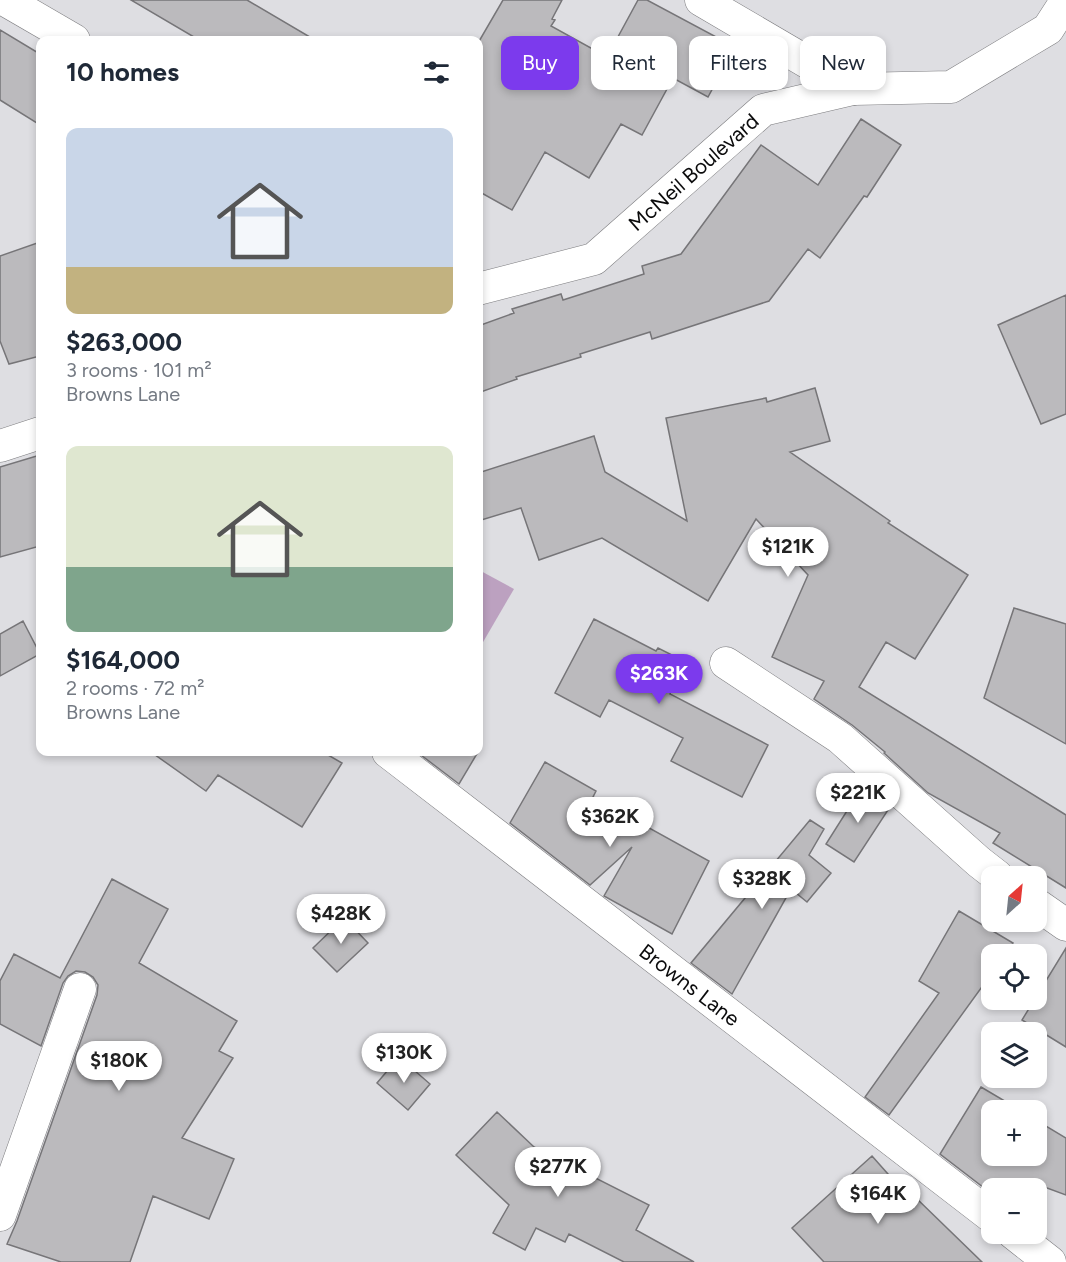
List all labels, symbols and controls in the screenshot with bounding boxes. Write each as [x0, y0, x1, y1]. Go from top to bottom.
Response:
chip: Buy [501, 36, 579, 90]
chip: Rent [591, 36, 677, 90]
chip: Filters [689, 36, 788, 90]
chip: New [800, 36, 886, 90]
text: 10 homes [66, 56, 179, 88]
icon: filters [420, 56, 453, 89]
street label: McNeil Boulevard [623, 108, 763, 236]
icon: home [206, 167, 314, 275]
text: $263,000 [66, 326, 182, 358]
text: 3 rooms · 101 m² [66, 358, 212, 382]
text: Browns Lane [66, 382, 180, 406]
icon: home [206, 485, 314, 593]
pin: $121K [746, 527, 830, 578]
text: $121K [762, 534, 814, 558]
text: $164,000 [66, 644, 180, 676]
pin: $263K [617, 654, 701, 705]
text: $263K [630, 661, 688, 685]
text: 2 rooms · 72 m² [66, 676, 204, 700]
text: Browns Lane [66, 700, 180, 724]
pin: $221K [816, 773, 900, 824]
text: $221K [830, 780, 886, 804]
pin: $362K [568, 797, 652, 848]
text: $362K [581, 804, 639, 828]
pin: $328K [720, 859, 804, 910]
text: $328K [732, 866, 792, 890]
north arrow [981, 866, 1047, 932]
map controls [981, 866, 1047, 1244]
pin: $428K [299, 894, 383, 945]
text: $428K [311, 901, 371, 925]
street label: Browns Lane [635, 938, 745, 1031]
button: locate [981, 944, 1047, 1010]
button: layers [981, 1022, 1047, 1088]
pin: $130K [362, 1033, 446, 1084]
text: $130K [376, 1040, 432, 1064]
pin: $180K [77, 1041, 161, 1092]
text: $180K [90, 1048, 148, 1072]
button: + [981, 1100, 1047, 1166]
pin: $277K [516, 1147, 600, 1198]
text: $277K [529, 1154, 587, 1178]
pin: $164K [836, 1174, 920, 1225]
button: − [981, 1178, 1047, 1244]
text: $164K [849, 1181, 907, 1205]

